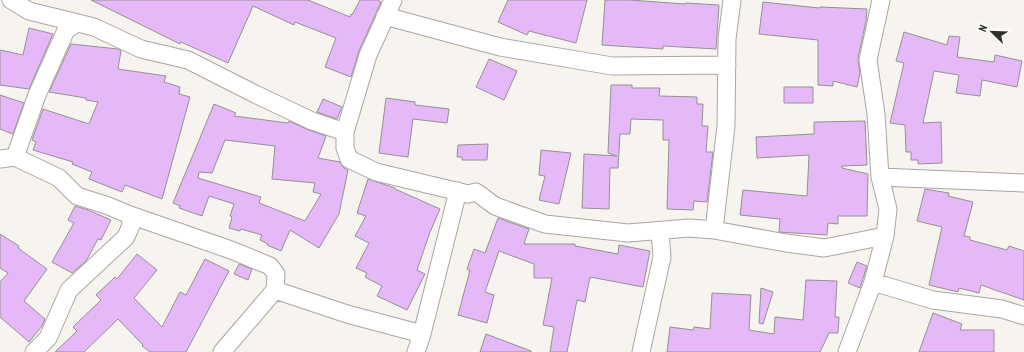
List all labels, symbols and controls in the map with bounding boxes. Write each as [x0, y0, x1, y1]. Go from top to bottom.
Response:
north arrow [972, 12, 1012, 52]
text: N [975, 23, 990, 34]

